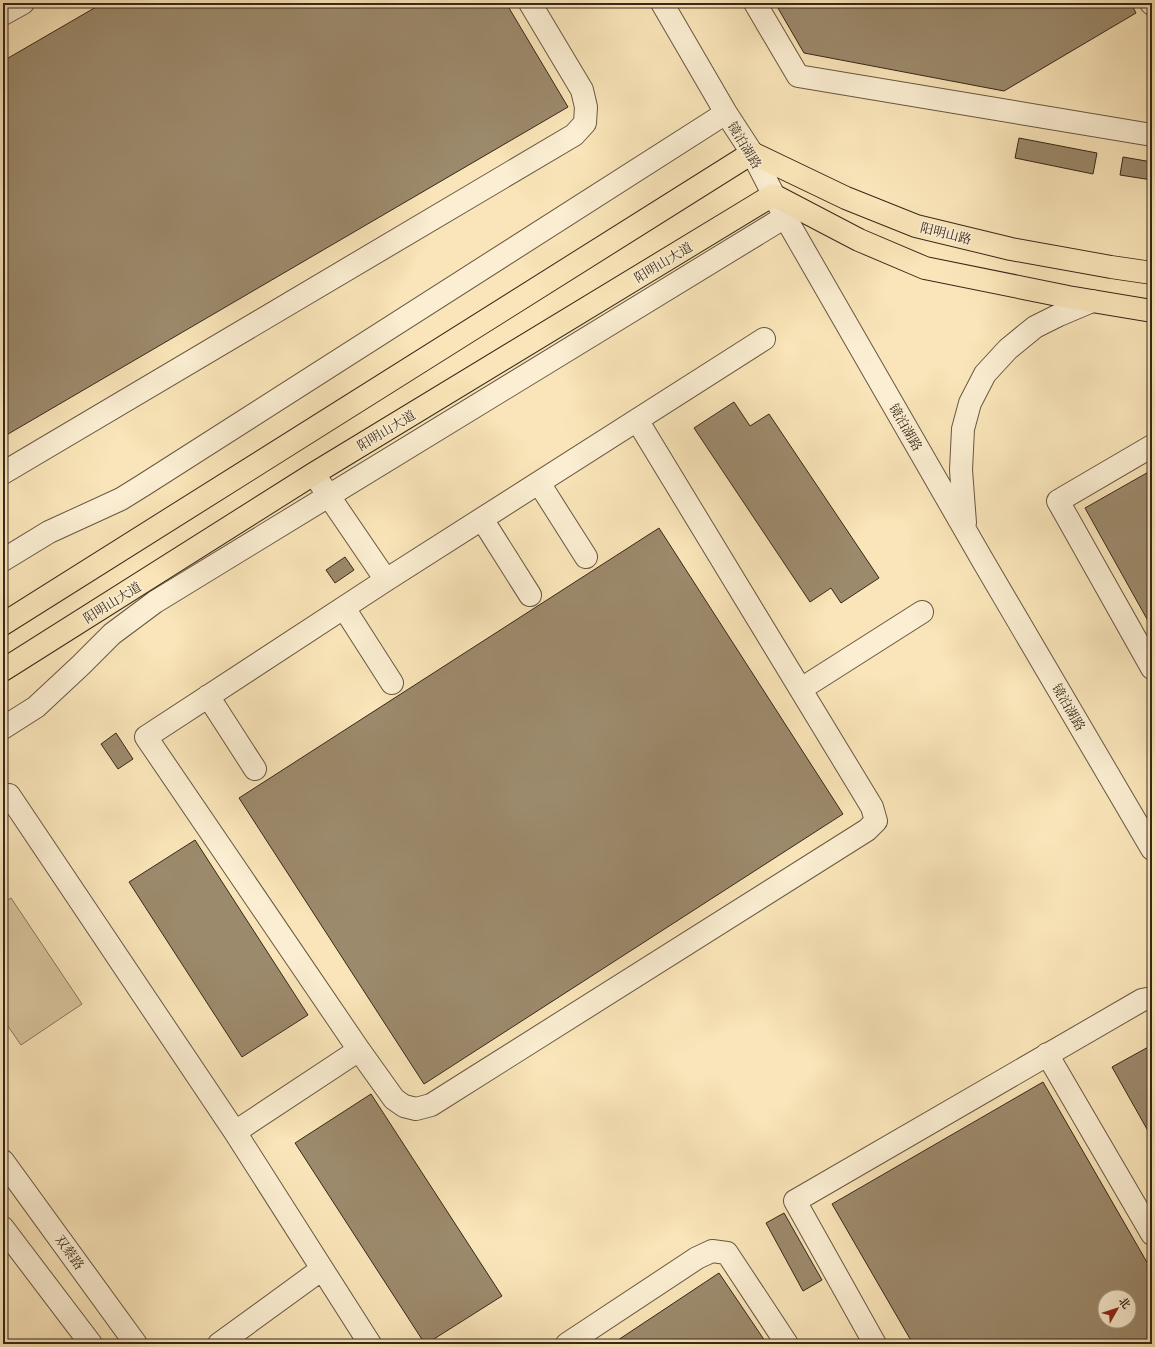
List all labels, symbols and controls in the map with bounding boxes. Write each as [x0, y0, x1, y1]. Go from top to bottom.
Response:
street label: 镜泊湖路 [723, 119, 765, 172]
street label: 阳明山路 [918, 219, 973, 249]
street label: 阳明山大道 [631, 238, 696, 287]
street label: 镜泊湖路 [884, 400, 926, 455]
street label: 阳明山大道 [354, 406, 419, 455]
street label: 阳明山大道 [80, 578, 145, 628]
street label: 镜泊湖路 [1047, 680, 1089, 735]
street label: 双蔡路 [50, 1232, 88, 1274]
north arrow [1097, 1289, 1137, 1329]
text: 北 [1115, 1294, 1134, 1312]

